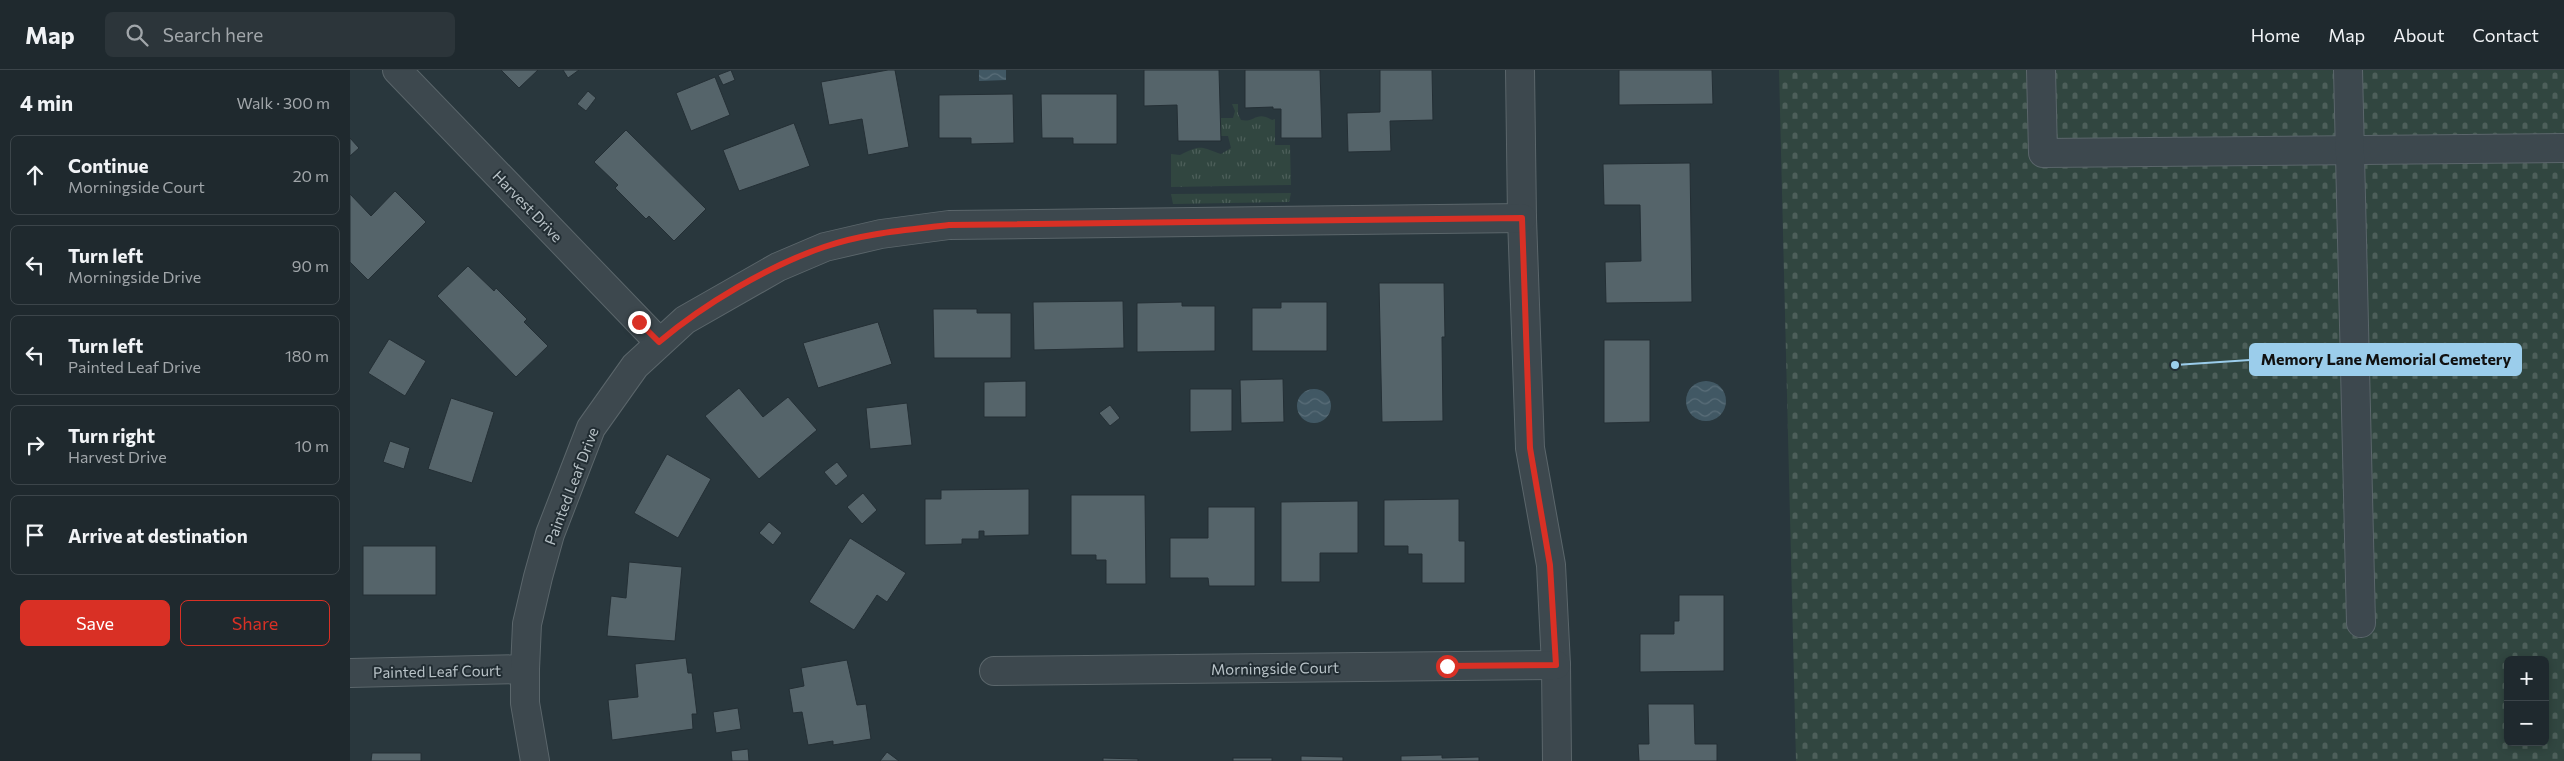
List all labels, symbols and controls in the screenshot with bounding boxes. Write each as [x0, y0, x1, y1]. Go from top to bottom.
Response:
search box [105, 12, 455, 57]
text: Map [25, 20, 75, 49]
icon: search [123, 21, 151, 49]
text: Search here [163, 23, 263, 46]
text: Home [2251, 24, 2300, 46]
text: Map [2328, 24, 2365, 46]
text: About [2393, 24, 2445, 46]
text: Contact [2473, 24, 2539, 46]
text: 4 min [20, 90, 73, 115]
text: Walk · 300 m [236, 93, 330, 112]
text: Continue [68, 154, 148, 177]
icon: ahead [21, 161, 49, 189]
text: 20 m [293, 166, 329, 185]
street label: Harvest Drive [489, 166, 567, 246]
text: Morningside Court [68, 177, 205, 196]
text: Turn left [68, 244, 143, 267]
icon: left [21, 251, 49, 279]
text: 90 m [292, 256, 329, 275]
text: Morningside Drive [68, 267, 201, 286]
route end [628, 311, 651, 334]
text: Turn left [68, 334, 143, 357]
icon: left [21, 341, 49, 369]
callout: Memory Lane Memorial Cemetery [2250, 344, 2521, 375]
text: 180 m [285, 346, 329, 365]
text: Memory Lane Memorial Cemetery [2261, 349, 2511, 368]
text: Painted Leaf Drive [68, 357, 201, 376]
text: Turn right [68, 424, 155, 447]
street label: Painted Leaf Drive [540, 425, 602, 547]
icon: right [21, 431, 49, 459]
text: 10 m [295, 436, 329, 455]
text: Harvest Drive [68, 447, 167, 466]
icon: arrive [21, 521, 49, 549]
text: Arrive at destination [68, 524, 248, 547]
button: Save [20, 600, 170, 646]
button: Share [180, 600, 330, 646]
route start [1436, 655, 1459, 678]
map controls [2504, 656, 2549, 746]
button: + [2504, 656, 2549, 701]
street label: Morningside Court [1211, 658, 1339, 678]
street label: Painted Leaf Court [373, 661, 501, 681]
button: − [2504, 701, 2549, 746]

